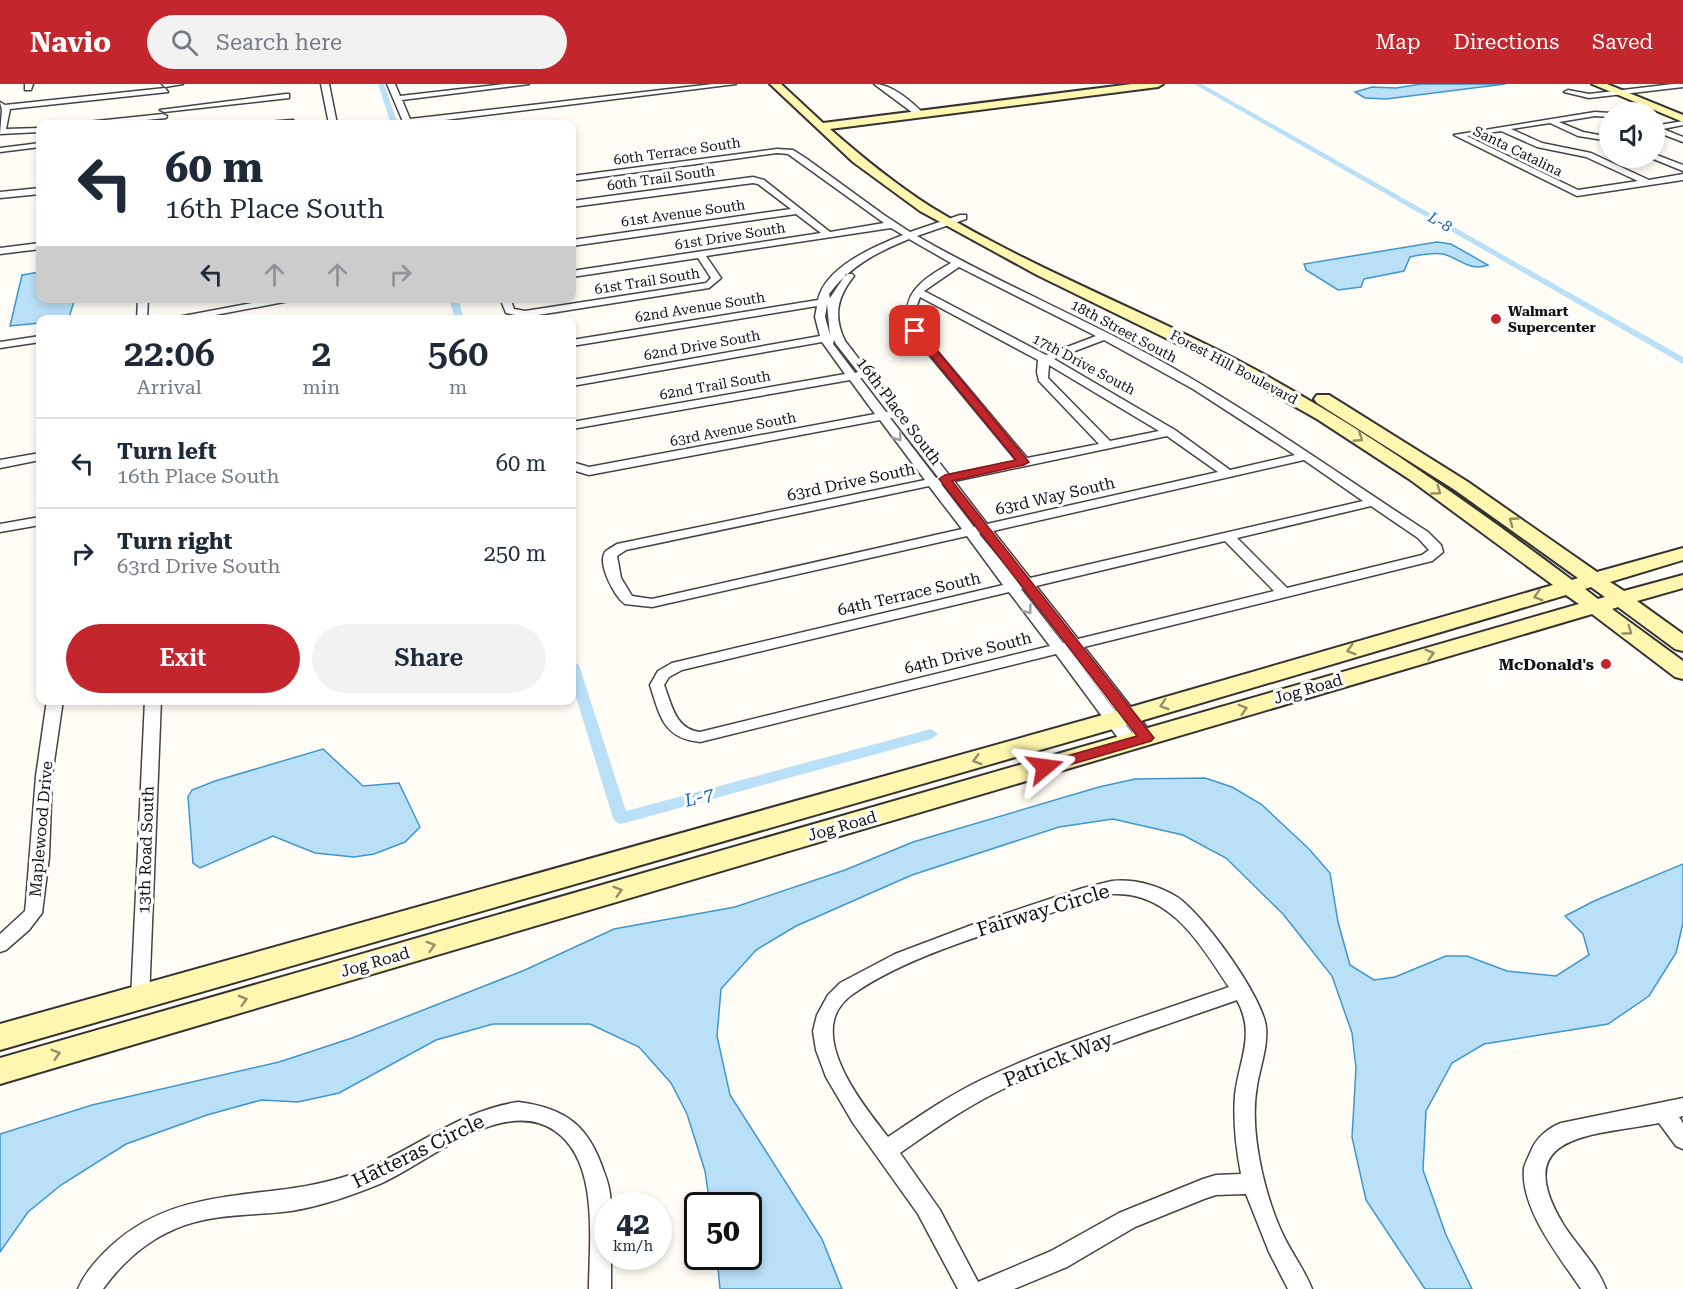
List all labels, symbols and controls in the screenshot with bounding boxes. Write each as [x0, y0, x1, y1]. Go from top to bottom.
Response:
search box [147, 15, 567, 69]
text: Navio [30, 26, 111, 59]
icon: search [168, 26, 201, 59]
text: Search here [216, 30, 342, 55]
text: Map [1376, 30, 1420, 54]
text: Directions [1453, 30, 1559, 54]
text: Saved [1592, 30, 1653, 54]
map controls [1599, 102, 1665, 168]
button: sound [1599, 102, 1665, 168]
street label: Santa Catalina [1471, 122, 1566, 180]
street label: 60th Terrace South [612, 134, 742, 168]
text: 60 m [165, 143, 263, 192]
icon: left [66, 144, 144, 222]
street label: 60th Trail South [606, 163, 716, 193]
text: 16th Place South [165, 193, 384, 225]
street label: 61st Avenue South [620, 196, 746, 230]
water label: L-8 [1424, 208, 1455, 236]
street label: 61st Drive South [674, 219, 786, 253]
icon: left [195, 258, 228, 291]
icon: ahead [258, 258, 291, 291]
icon: ahead [321, 258, 354, 291]
icon: right [384, 258, 417, 291]
street label: 61st Trail South [593, 265, 701, 297]
street label: 62nd Avenue South [634, 289, 766, 325]
street label: 18th Street South [1068, 296, 1180, 366]
place label: Walmart Supercenter [1508, 303, 1596, 335]
pin [889, 305, 940, 356]
marker: Walmart Supercenter [1489, 312, 1503, 326]
icon: arrive [898, 314, 931, 347]
street label: 62nd Drive South [643, 327, 761, 363]
street label: Forest Hill Boulevard [1168, 327, 1300, 407]
street label: 17th Drive South [1030, 330, 1138, 398]
text: 22:06 [124, 333, 215, 375]
text: 2 [311, 333, 331, 375]
text: 560 [428, 333, 488, 375]
street label: 16th Place South [852, 353, 946, 469]
street label: 62nd Trail South [658, 367, 772, 403]
text: Arrival [137, 375, 202, 399]
text: min [303, 375, 340, 399]
text: m [449, 375, 467, 399]
street label: 63rd Avenue South [669, 409, 797, 449]
one-way arrow [891, 431, 902, 442]
one-way arrow [1352, 431, 1363, 442]
text: Turn left [117, 439, 217, 464]
icon: left [66, 447, 99, 480]
text: 60 m [496, 451, 546, 476]
street label: 63rd Drive South [785, 459, 917, 505]
text: 16th Place South [117, 464, 280, 488]
street label: 63rd Way South [993, 473, 1117, 519]
one-way arrow [1431, 483, 1442, 494]
one-way arrow [1509, 517, 1520, 528]
text: Turn right [117, 529, 232, 554]
icon: right [66, 537, 99, 570]
text: 250 m [483, 541, 546, 566]
text: 63rd Drive South [117, 554, 280, 578]
street label: 64th Terrace South [836, 568, 982, 620]
one-way arrow [1534, 589, 1544, 601]
one-way arrow [1021, 603, 1032, 614]
button: Exit [66, 624, 300, 693]
button: Share [312, 624, 546, 693]
one-way arrow [1621, 624, 1632, 635]
street label: 64th Drive South [902, 628, 1034, 678]
one-way arrow [1346, 643, 1357, 655]
one-way arrow [1424, 649, 1435, 661]
place label: McDonald's [1499, 655, 1594, 674]
marker: McDonald's [1599, 657, 1613, 671]
street label: Jog Road [1271, 670, 1345, 708]
one-way arrow [1159, 698, 1170, 710]
one-way arrow [1237, 703, 1247, 716]
position arrow [1013, 735, 1077, 799]
one-way arrow [972, 752, 982, 765]
street label: Maplewood Drive [26, 760, 56, 898]
water label: L-7 [681, 783, 717, 811]
street label: 13th Road South [134, 786, 158, 914]
street label: Jog Road [805, 807, 879, 845]
street label: Fairway Circle [974, 878, 1112, 942]
one-way arrow [612, 886, 623, 898]
one-way arrow [426, 940, 436, 953]
street label: Jog Road [338, 943, 412, 981]
one-way arrow [238, 995, 248, 1007]
street label: Patrick Way [1000, 1026, 1116, 1092]
one-way arrow [50, 1049, 61, 1061]
street label: Hatteras Circle [348, 1109, 488, 1193]
speed limit sign: 50 [684, 1192, 762, 1270]
text: 42 [616, 1206, 650, 1241]
text: km/h [613, 1237, 653, 1255]

